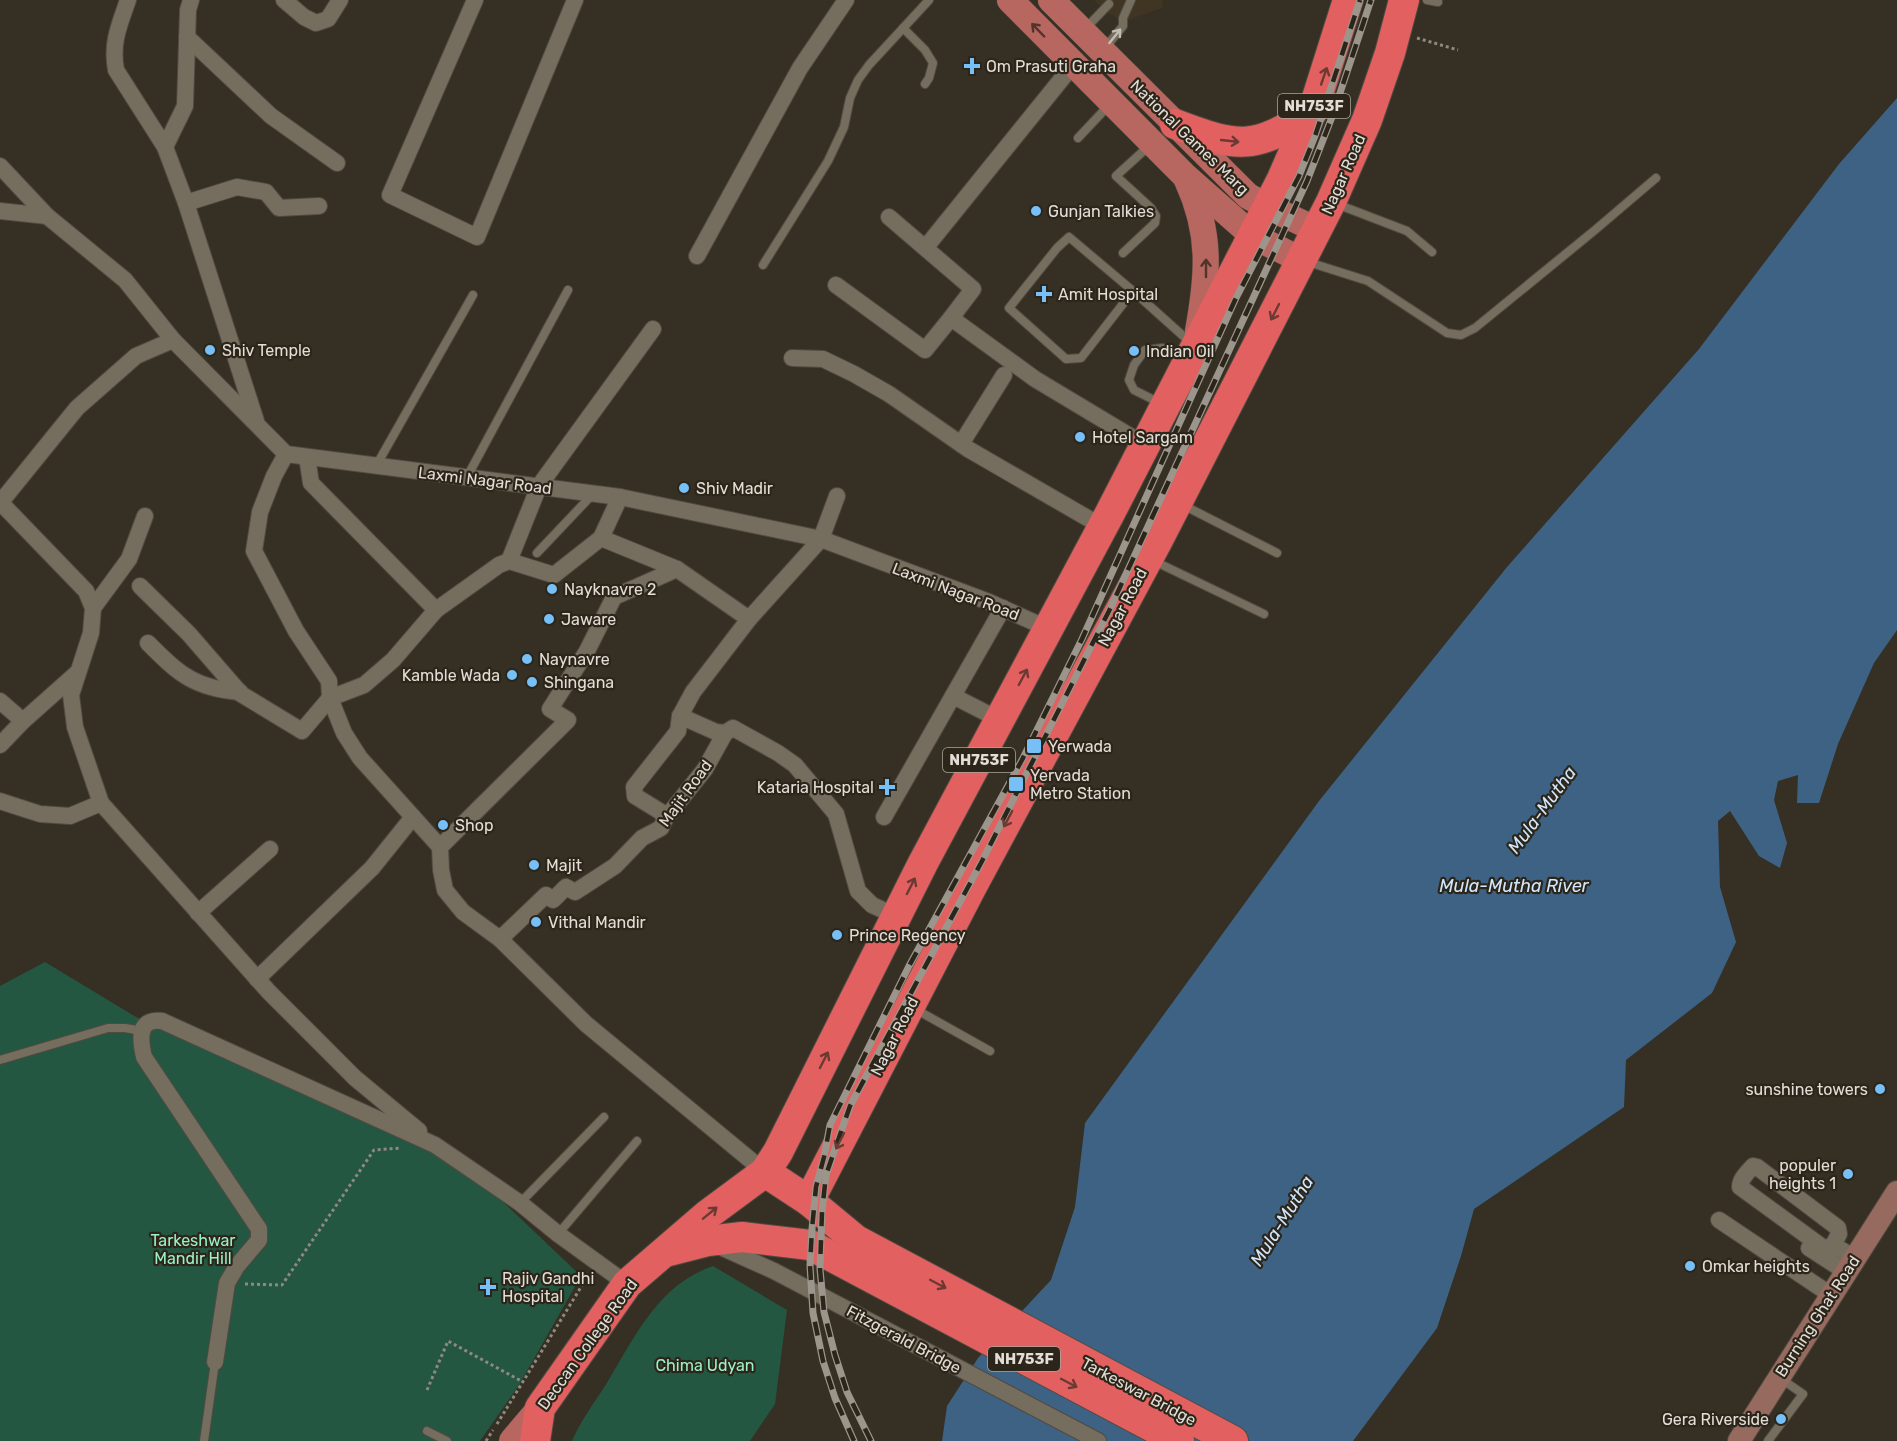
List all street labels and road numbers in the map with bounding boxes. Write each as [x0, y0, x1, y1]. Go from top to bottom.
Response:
street label: National Games Marg [1126, 76, 1253, 199]
road number: NH753F [1278, 94, 1350, 118]
street label: Nagar Road [1317, 131, 1370, 217]
street label: Laxmi Nagar Road [417, 463, 553, 498]
street label: Laxmi Nagar Road [890, 559, 1022, 624]
street label: Nagar Road [1094, 565, 1151, 650]
road number: NH753F [943, 748, 1015, 772]
street label: Majit Road [655, 756, 716, 830]
street label: Nagar Road [866, 994, 922, 1079]
street label: Burning Ghat Road [1771, 1252, 1864, 1380]
street label: Deccan College Road [534, 1275, 641, 1413]
street label: Fitzgerald Bridge [843, 1301, 964, 1378]
road number: NH753F [988, 1347, 1060, 1371]
street label: Tarkeswar Bridge [1078, 1353, 1199, 1430]

